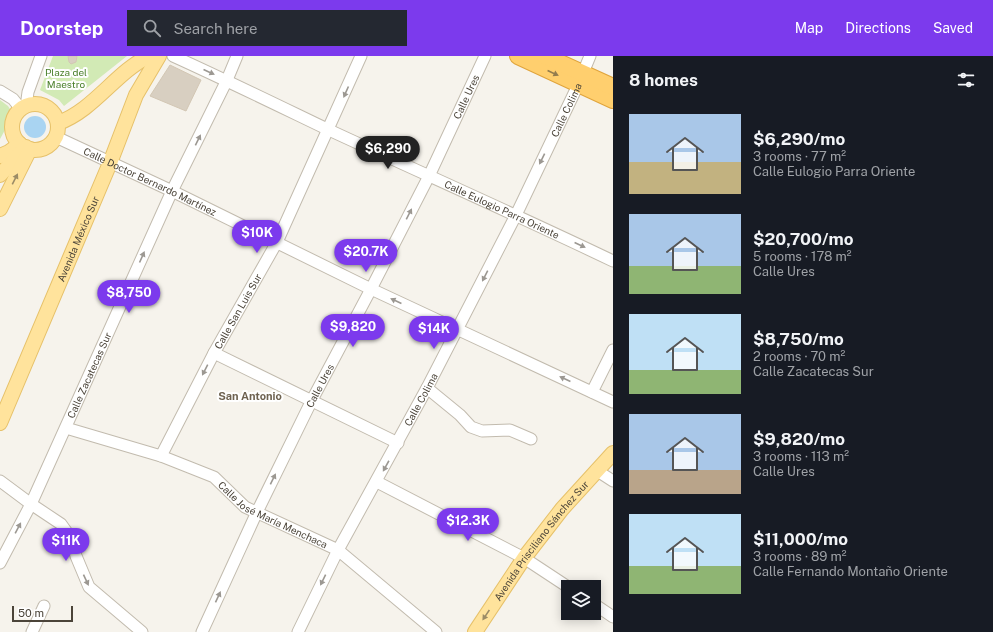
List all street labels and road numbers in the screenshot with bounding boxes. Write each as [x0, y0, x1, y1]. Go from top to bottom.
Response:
street label: Calle Ures [450, 73, 482, 121]
street label: Calle Colima [548, 81, 584, 139]
street label: Calle Doctor Bernardo Martínez [82, 145, 219, 218]
street label: Calle Eulogio Parra Oriente [443, 178, 562, 241]
street label: Avenida México Sur [55, 194, 101, 283]
street label: Calle San Luis Sur [212, 271, 264, 351]
street label: Calle Zacatecas Sur [64, 330, 114, 420]
street label: Calle Ures [303, 362, 336, 409]
street label: Calle Colima [401, 371, 440, 428]
street label: Avenida Prisciliano Sánchez Sur [491, 478, 591, 603]
street label: Calle José María Menchaca [216, 479, 330, 550]

